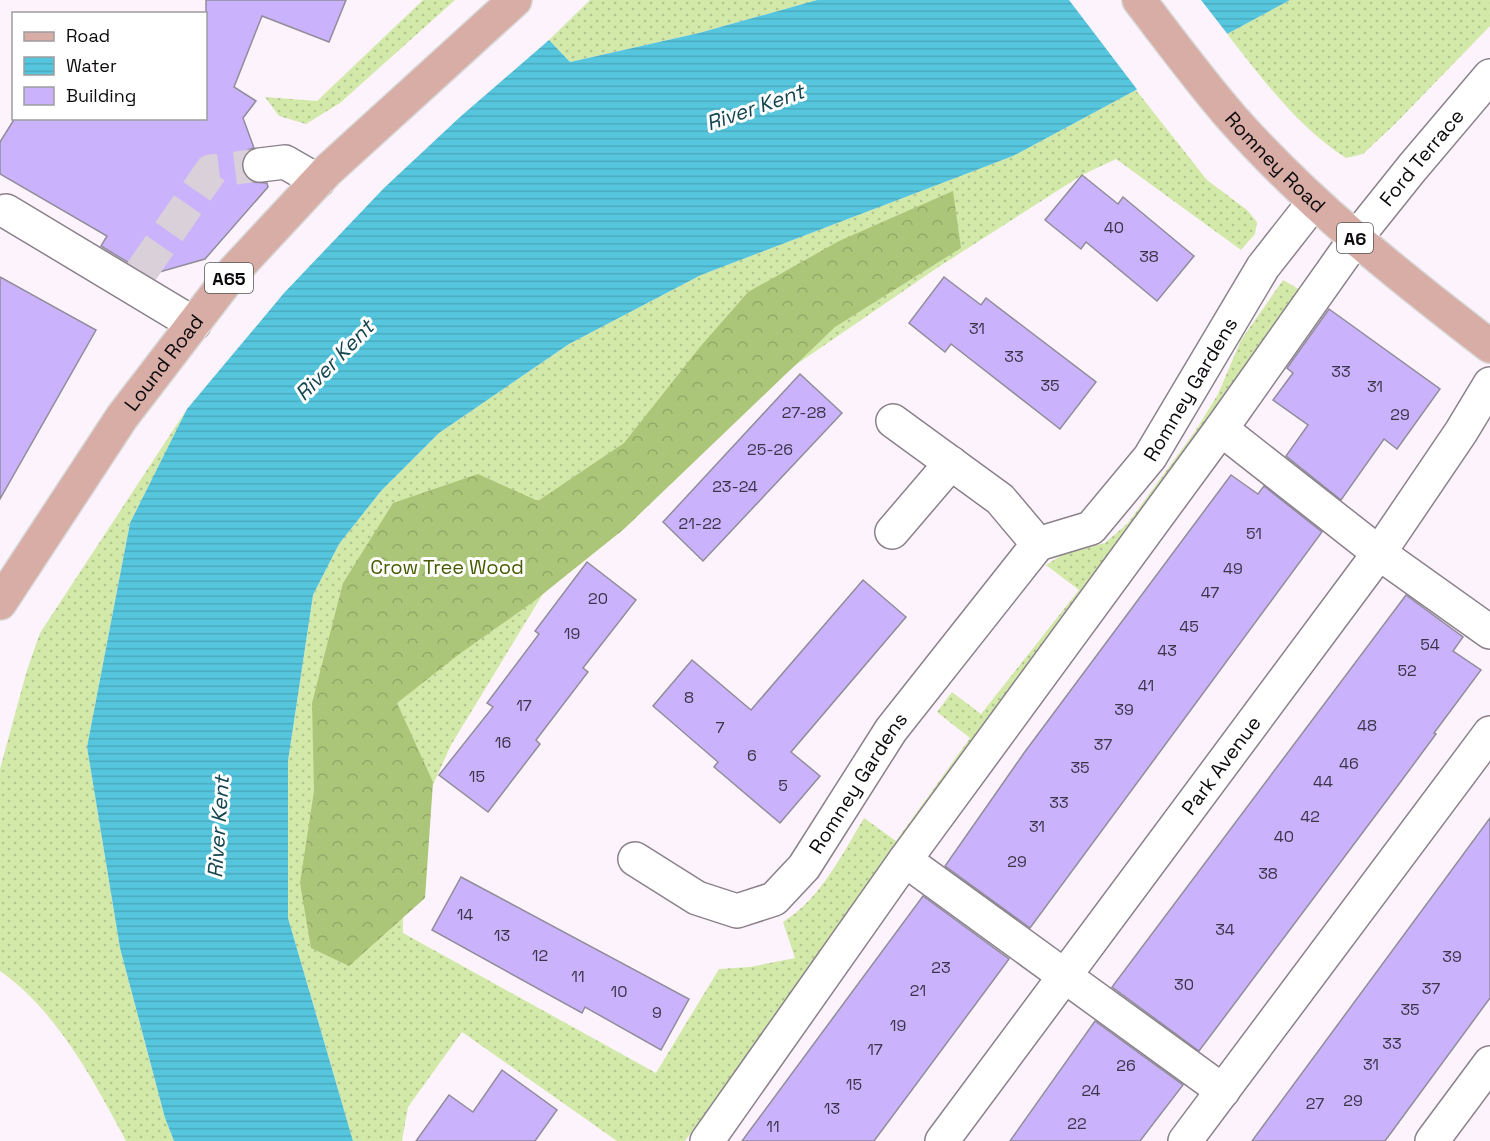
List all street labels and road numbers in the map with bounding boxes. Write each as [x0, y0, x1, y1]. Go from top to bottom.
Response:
street label: Ford Terrace [1374, 103, 1470, 212]
street label: Romney Road [1219, 106, 1331, 218]
road number: A6 [1337, 223, 1373, 253]
road number: A65 [205, 263, 253, 293]
street label: Lound Road [118, 309, 209, 416]
street label: Romney Gardens [1137, 312, 1243, 466]
street label: Romney Gardens [803, 707, 913, 858]
street label: Park Avenue [1176, 711, 1267, 820]

